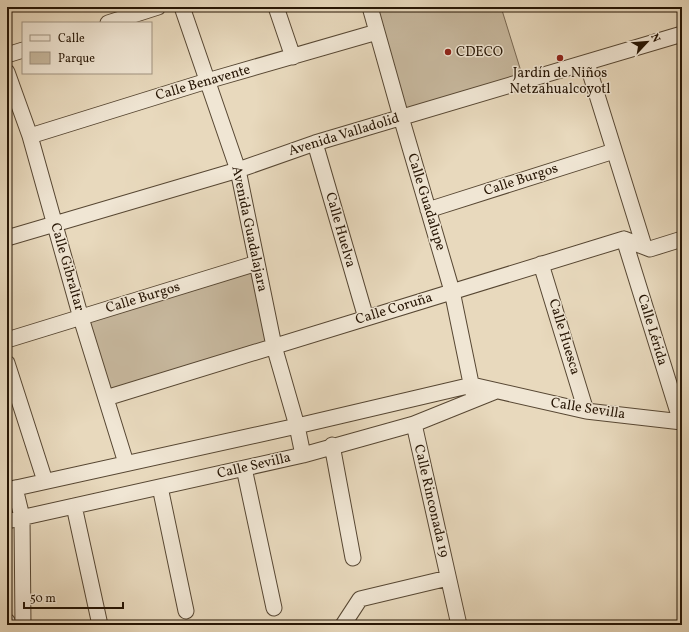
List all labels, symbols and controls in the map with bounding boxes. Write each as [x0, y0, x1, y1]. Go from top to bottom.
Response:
legend [22, 22, 152, 74]
north arrow [627, 22, 667, 62]
text: Calle [58, 31, 85, 47]
text: N [646, 31, 663, 45]
place label: CDECO [456, 43, 503, 62]
marker: CDECO [443, 47, 453, 57]
text: Parque [58, 51, 95, 67]
marker: Jardín de Niños Netzahualcoyotl [555, 53, 565, 63]
street label: Calle Benavente [153, 60, 253, 106]
place label: Jardín de Niños Netzahualcoyotl [510, 64, 610, 99]
street label: Avenida Valladolid [286, 109, 402, 161]
street label: Calle Guadalupe [402, 151, 450, 253]
street label: Calle Burgos [481, 159, 561, 201]
street label: Avenida Guadalajara [226, 164, 272, 294]
street label: Calle Huelva [320, 190, 360, 270]
street label: Calle Gibraltar [45, 221, 89, 313]
street label: Calle Burgos [103, 278, 183, 318]
street label: Calle Coruña [353, 288, 435, 330]
street label: Calle Lérida [632, 292, 672, 368]
street label: Calle Huesca [543, 297, 585, 377]
street label: Calle Sevilla [549, 394, 627, 424]
street label: Calle Rinconada 19 [409, 443, 453, 559]
street label: Calle Sevilla [215, 448, 293, 484]
scale bar [24, 584, 123, 610]
text: 50 m [30, 591, 56, 607]

